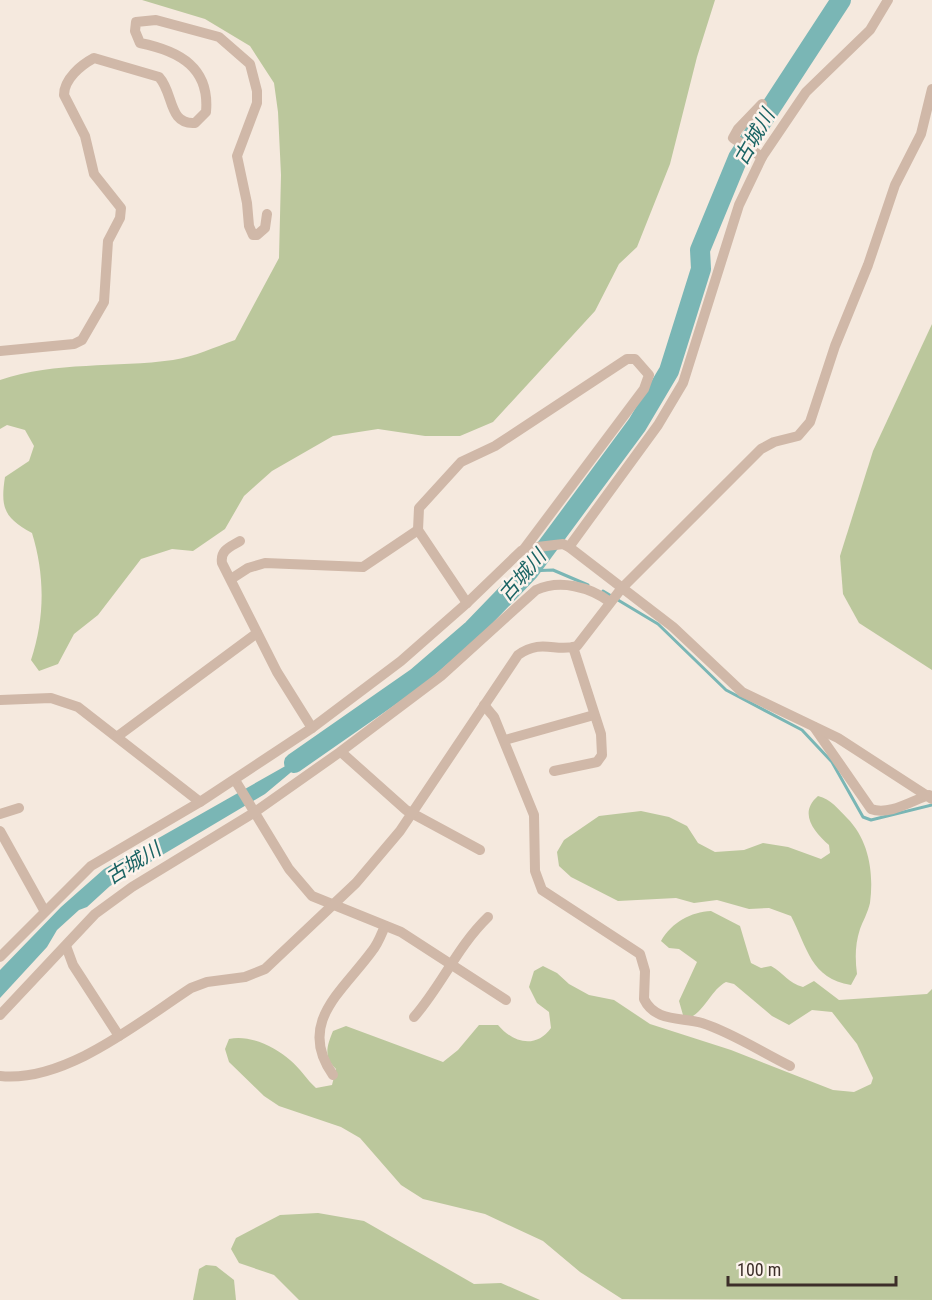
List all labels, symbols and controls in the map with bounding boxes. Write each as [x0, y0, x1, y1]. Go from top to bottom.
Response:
water label: 古城川 [729, 103, 780, 169]
water label: 古城川 [493, 543, 552, 606]
water label: 古城川 [101, 836, 166, 889]
scale bar [728, 1249, 896, 1287]
text: 100 m [737, 1259, 781, 1280]

